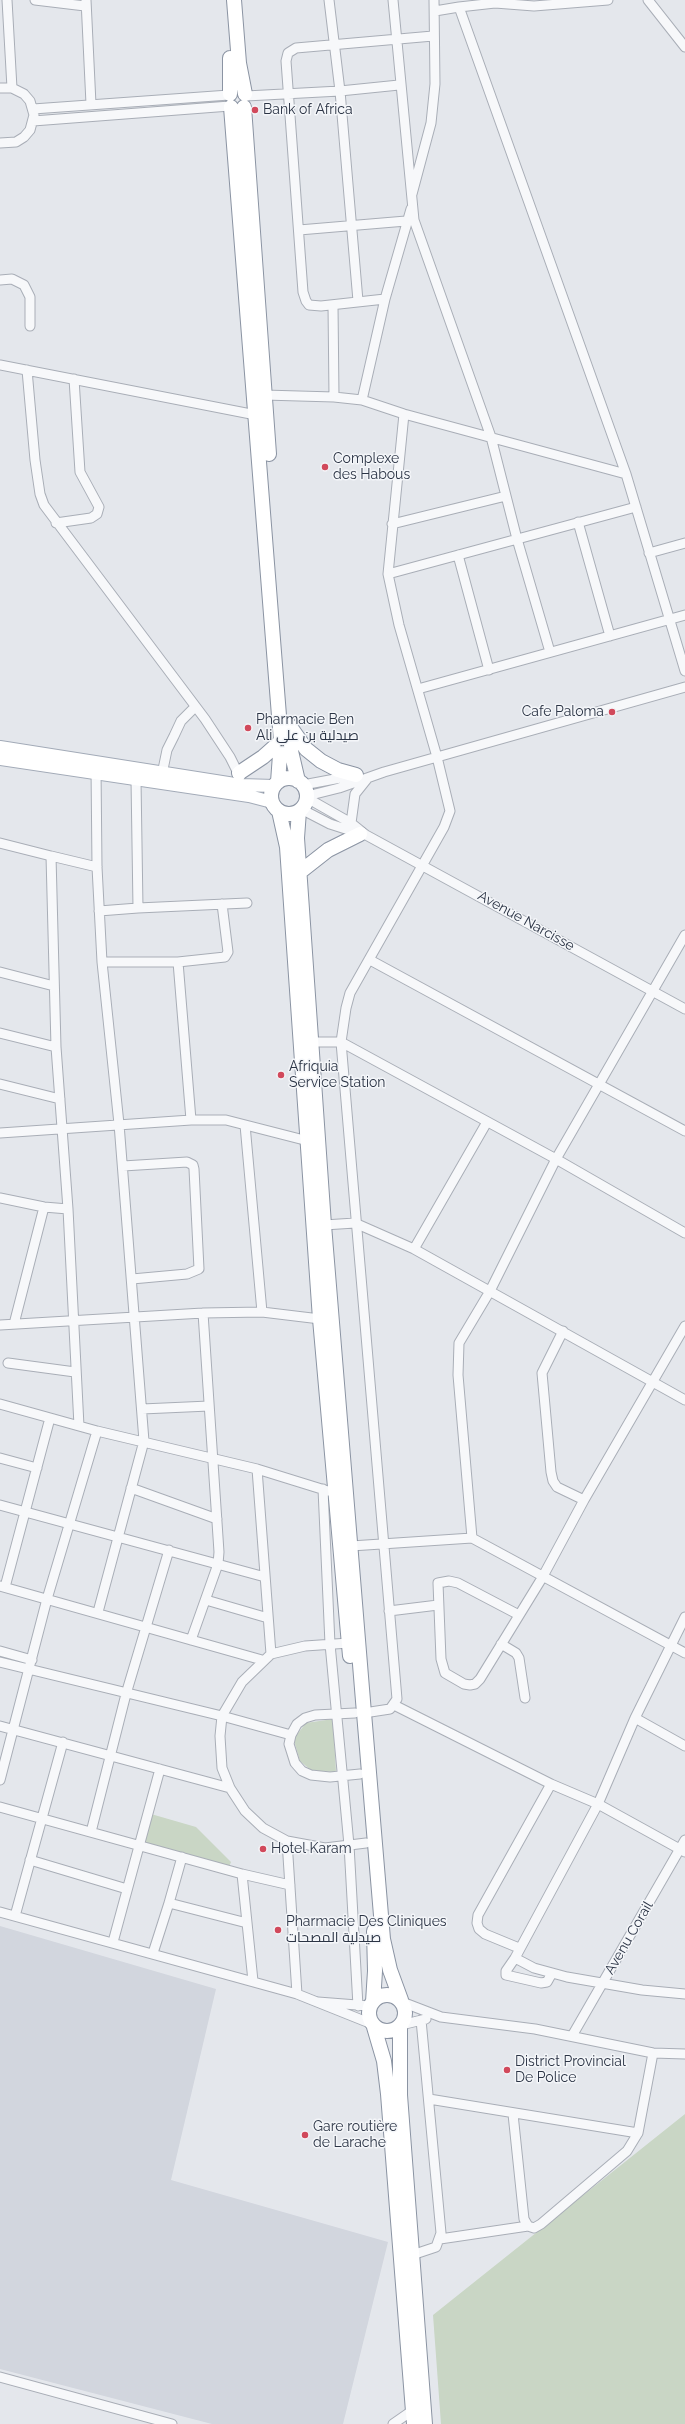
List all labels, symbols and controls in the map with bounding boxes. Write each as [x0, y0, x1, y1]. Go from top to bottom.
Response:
place label: Bank of Africa [263, 102, 353, 118]
marker: Bank of Africa [250, 105, 260, 115]
place label: Complexe des Habous [333, 451, 410, 484]
marker: Complexe des Habous [320, 462, 330, 472]
place label: Cafe Paloma [522, 704, 604, 720]
marker: Cafe Paloma [607, 707, 617, 717]
place label: Pharmacie Ben Ali صيدلية بن علي [256, 712, 359, 744]
marker: Pharmacie Ben Ali صيدلية بن علي [243, 723, 253, 733]
street label: Avenue Narcisse [475, 887, 577, 955]
place label: Afriquia Service Station [289, 1059, 385, 1092]
marker: Afriquia Service Station [276, 1070, 286, 1080]
place label: Hotel Karam [271, 1841, 352, 1857]
marker: Hotel Karam [258, 1844, 268, 1854]
street label: Avenu Corail [601, 1898, 657, 1978]
place label: Pharmacie Des Cliniques صيدلية المصحات [286, 1914, 447, 1946]
marker: Pharmacie Des Cliniques صيدلية المصحات [273, 1925, 283, 1935]
place label: District Provincial De Police [515, 2054, 626, 2086]
marker: District Provincial De Police [502, 2065, 512, 2075]
place label: Gare routière de Larache [313, 2119, 397, 2152]
marker: Gare routière de Larache [300, 2130, 310, 2140]

